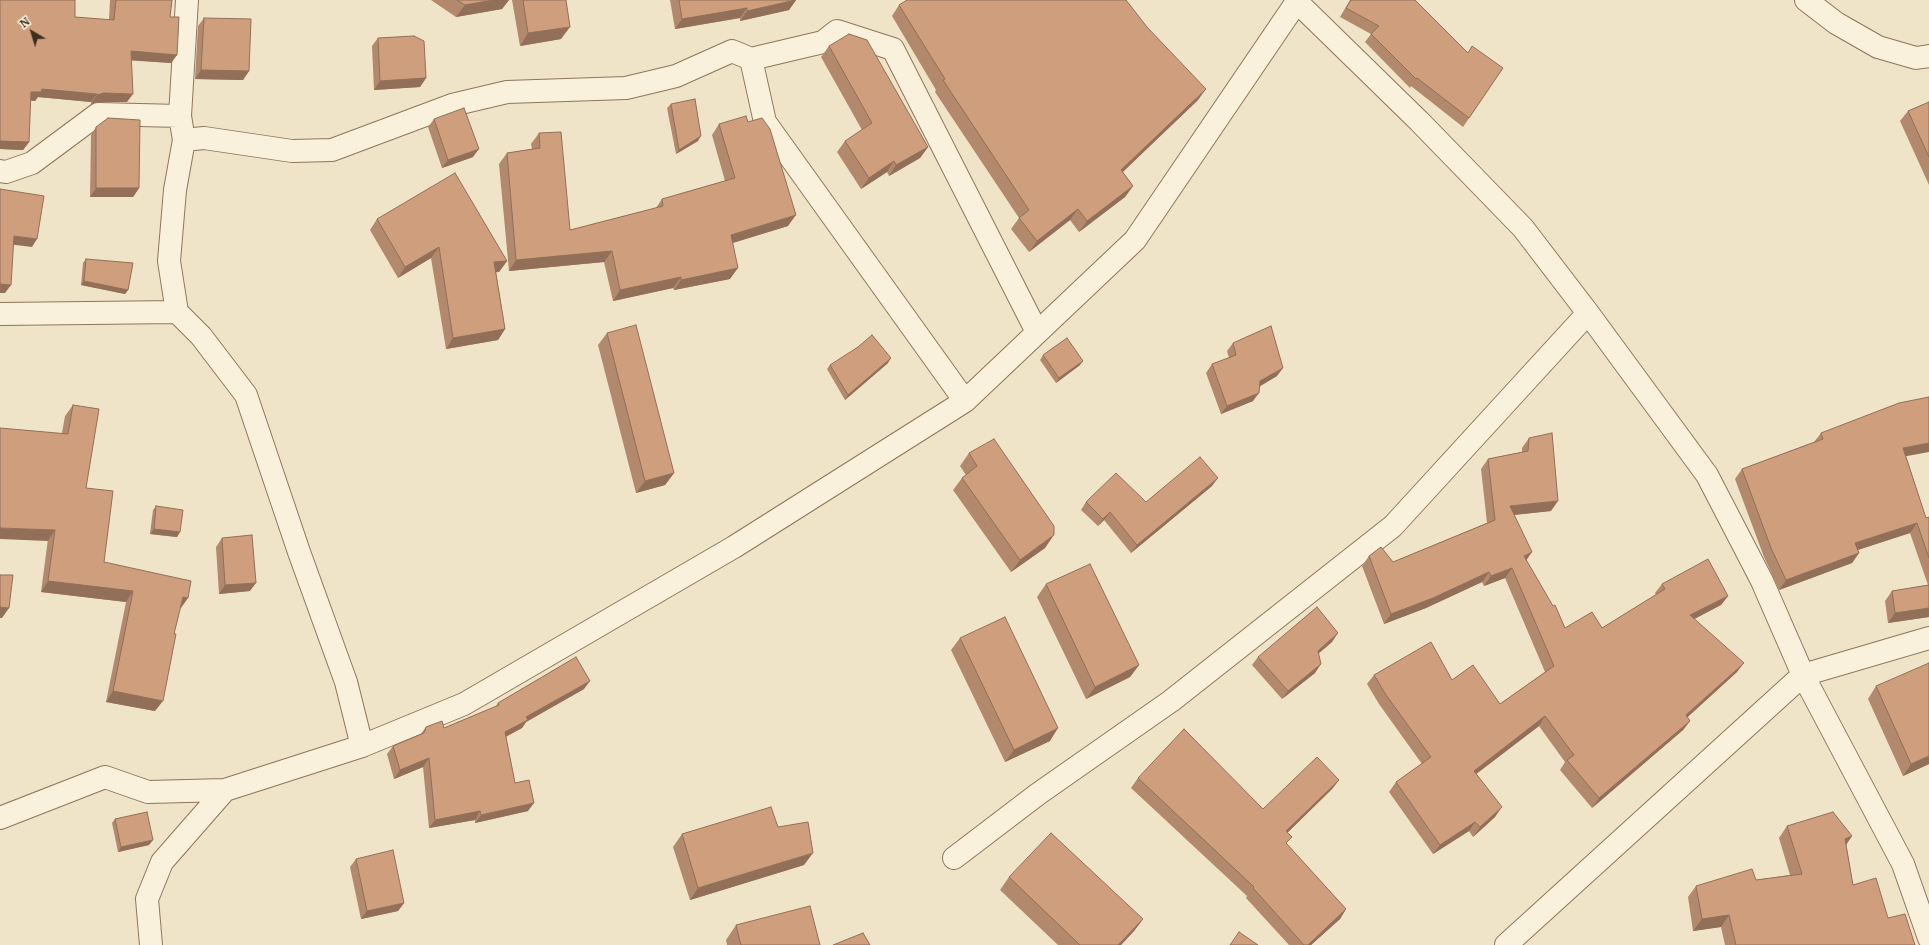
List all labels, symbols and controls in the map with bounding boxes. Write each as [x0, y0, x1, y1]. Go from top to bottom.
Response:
north arrow [12, 12, 52, 52]
text: N [17, 14, 32, 31]

